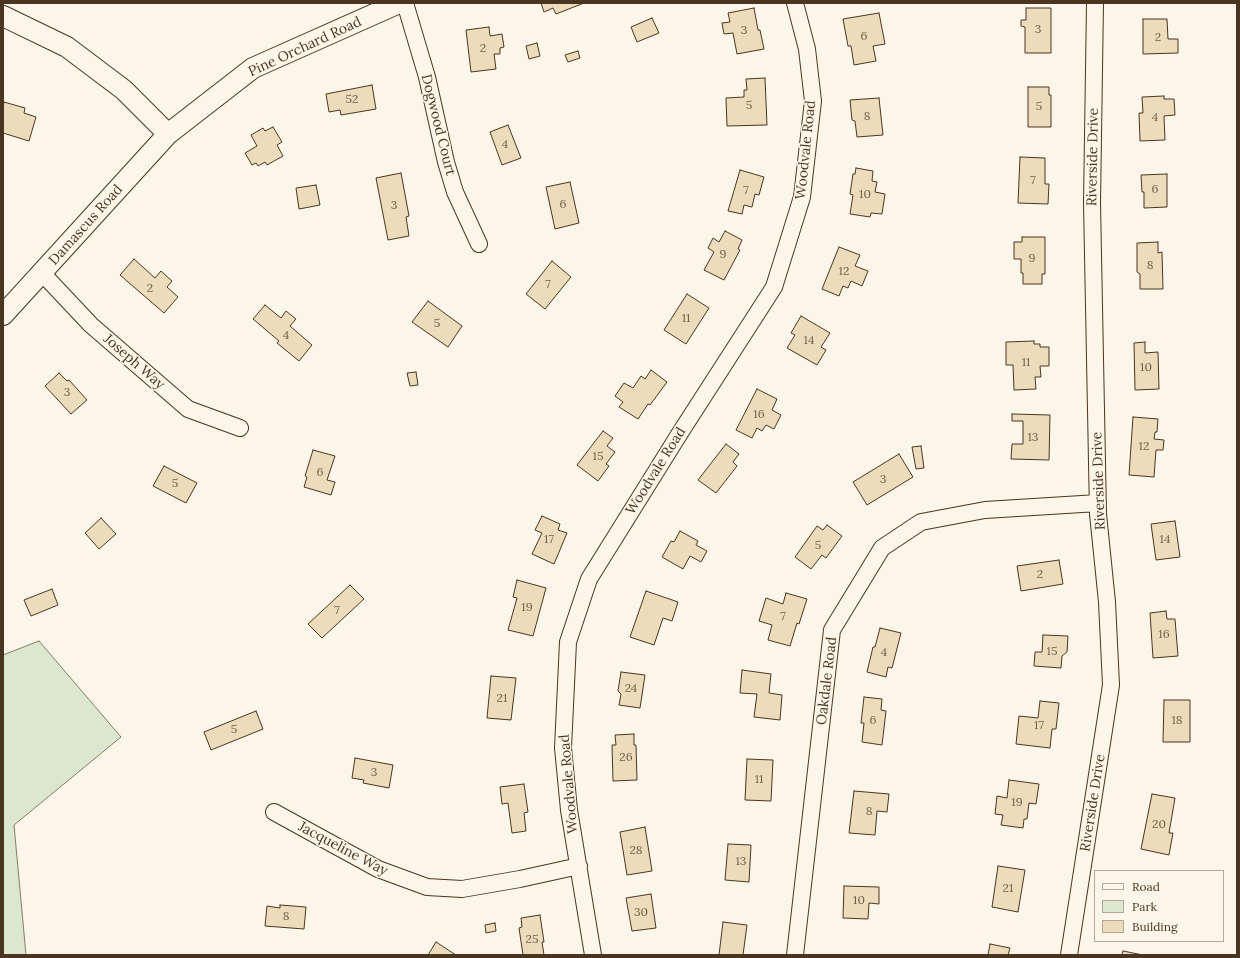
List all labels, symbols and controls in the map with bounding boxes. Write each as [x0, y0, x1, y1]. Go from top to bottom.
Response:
street label: Pine Orchard Road [246, 13, 364, 81]
house number: 3 [1035, 23, 1041, 37]
house number: 3 [741, 24, 747, 38]
house number: 6 [861, 30, 867, 44]
house number: 2 [1155, 31, 1161, 45]
house number: 2 [480, 42, 486, 56]
street label: Dogwood Court [417, 73, 459, 177]
house number: 52 [346, 93, 358, 107]
house number: 5 [746, 99, 752, 113]
street label: Woodvale Road [792, 100, 820, 200]
house number: 5 [1036, 100, 1042, 114]
street label: Riverside Drive [1084, 108, 1102, 206]
house number: 8 [864, 110, 870, 124]
house number: 4 [1152, 111, 1158, 125]
house number: 4 [502, 138, 508, 152]
house number: 7 [1030, 174, 1036, 188]
street label: Damascus Road [46, 181, 126, 269]
house number: 6 [1152, 183, 1158, 197]
house number: 7 [743, 184, 749, 198]
house number: 10 [859, 188, 871, 202]
house number: 6 [560, 198, 566, 212]
house number: 3 [391, 199, 397, 213]
house number: 9 [720, 248, 726, 262]
house number: 9 [1029, 252, 1035, 266]
house number: 8 [1147, 259, 1153, 273]
house number: 12 [839, 265, 849, 279]
house number: 7 [545, 278, 551, 292]
house number: 2 [147, 282, 153, 296]
house number: 11 [682, 312, 690, 326]
house number: 5 [434, 317, 440, 331]
house number: 4 [283, 329, 289, 343]
street label: Joseph Way [100, 331, 168, 393]
house number: 14 [804, 334, 814, 348]
house number: 11 [1022, 356, 1030, 370]
house number: 10 [1140, 361, 1152, 375]
house number: 3 [64, 386, 70, 400]
house number: 16 [753, 408, 765, 422]
street label: Woodvale Road [622, 424, 690, 518]
house number: 13 [1027, 431, 1039, 445]
street label: Riverside Drive [1089, 432, 1109, 530]
house number: 12 [1139, 440, 1149, 454]
house number: 15 [593, 450, 603, 464]
house number: 6 [317, 466, 323, 480]
house number: 3 [880, 473, 886, 487]
house number: 5 [172, 477, 178, 491]
house number: 17 [544, 533, 554, 547]
house number: 14 [1160, 533, 1170, 547]
house number: 5 [815, 539, 821, 553]
house number: 2 [1037, 568, 1043, 582]
house number: 19 [521, 601, 533, 615]
house number: 7 [334, 604, 340, 618]
house number: 7 [780, 610, 786, 624]
house number: 16 [1158, 628, 1170, 642]
street label: Oakdale Road [813, 636, 841, 726]
house number: 15 [1047, 645, 1057, 659]
house number: 4 [881, 646, 887, 660]
house number: 24 [625, 682, 637, 696]
house number: 21 [497, 692, 507, 706]
house number: 6 [870, 714, 876, 728]
house number: 18 [1171, 714, 1183, 728]
house number: 17 [1034, 719, 1044, 733]
house number: 5 [231, 723, 237, 737]
street label: Woodvale Road [556, 734, 582, 834]
house number: 26 [619, 751, 633, 765]
street label: Riverside Drive [1077, 753, 1109, 853]
house number: 3 [371, 766, 377, 780]
house number: 11 [755, 773, 763, 787]
house number: 19 [1011, 796, 1023, 810]
house number: 8 [866, 805, 872, 819]
street label: Jacqueline Way [295, 818, 391, 880]
house number: 20 [1152, 818, 1166, 832]
house number: 28 [629, 844, 643, 858]
house number: 13 [735, 855, 747, 869]
legend [1094, 870, 1224, 942]
text: Road [1132, 879, 1160, 894]
house number: 21 [1003, 882, 1013, 896]
house number: 10 [853, 894, 865, 908]
text: Park [1132, 899, 1157, 914]
house number: 30 [634, 906, 648, 920]
house number: 8 [283, 910, 289, 924]
text: Building [1132, 919, 1178, 934]
house number: 25 [526, 933, 538, 947]

